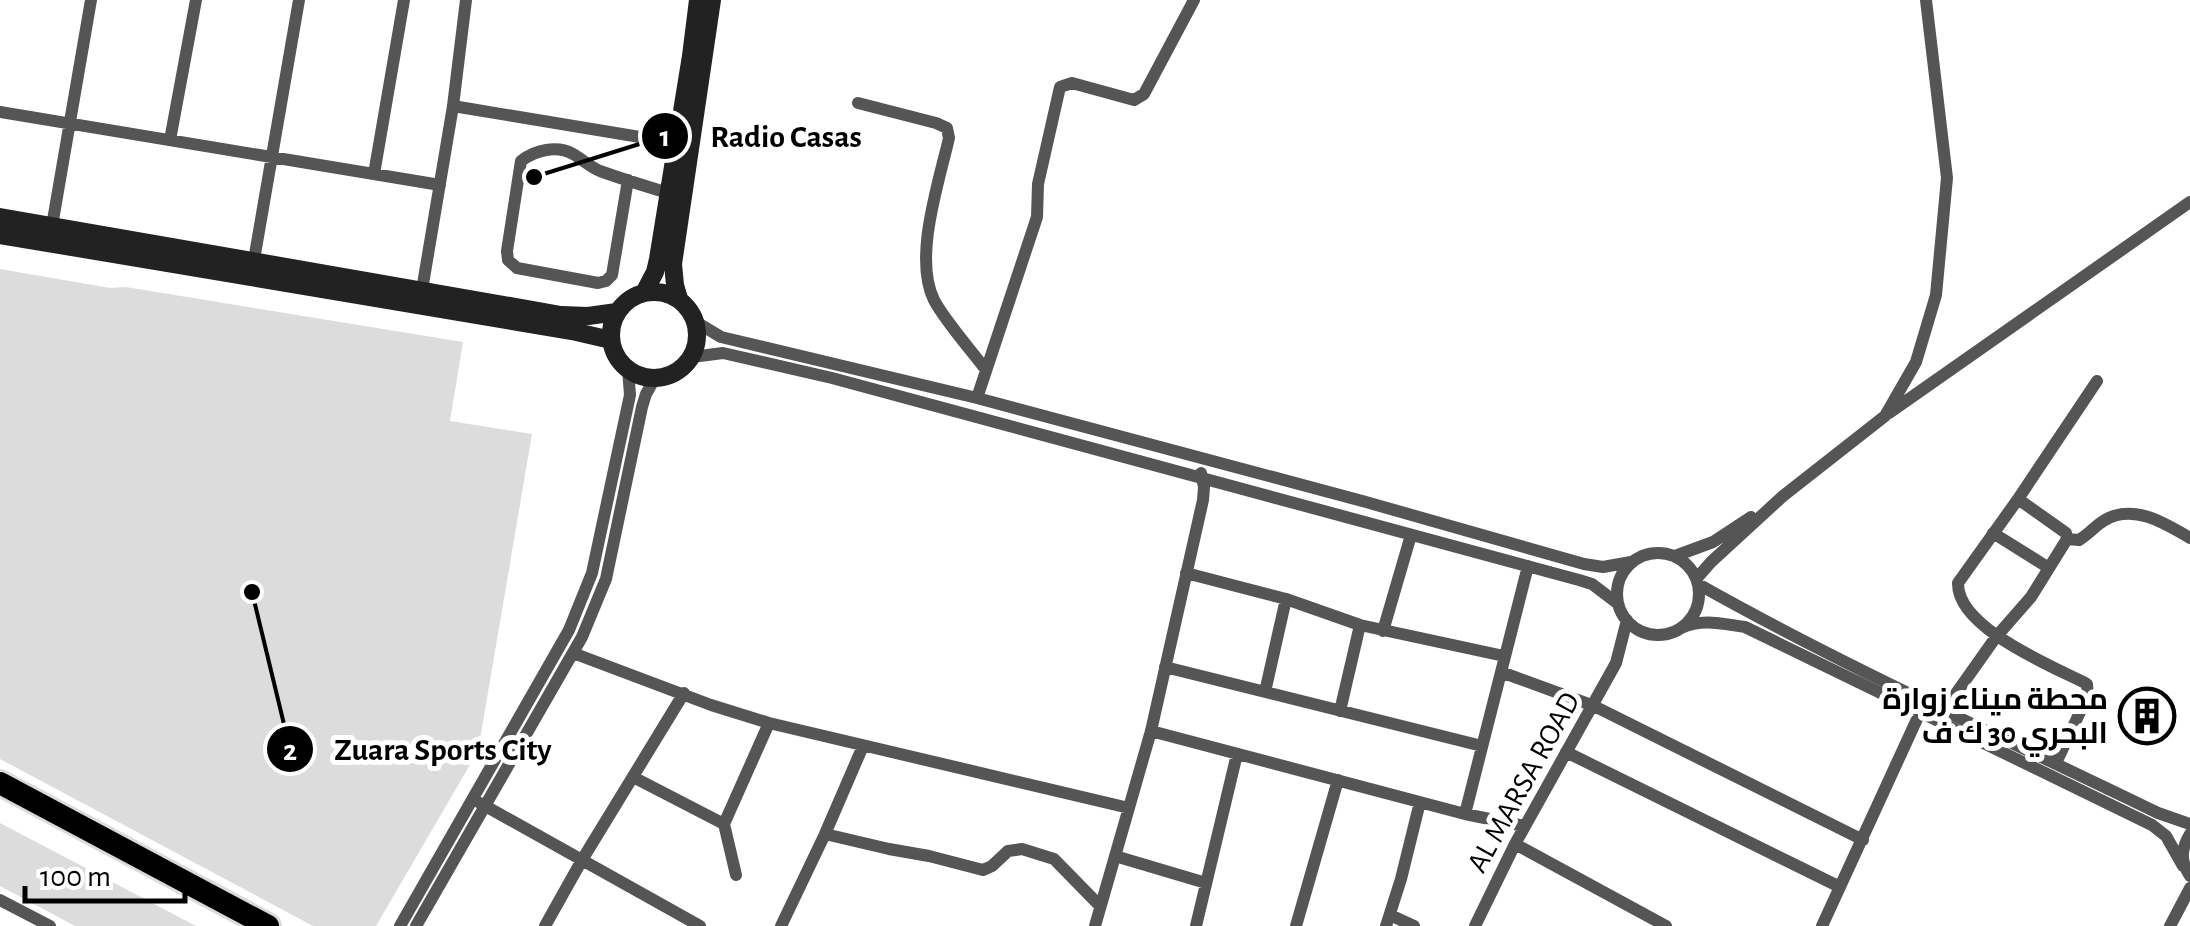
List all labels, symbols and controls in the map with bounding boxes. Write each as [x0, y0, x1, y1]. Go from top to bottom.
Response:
callout: Radio Casas [640, 105, 882, 167]
text: Radio Casas [710, 121, 862, 153]
text: 1 [660, 122, 670, 152]
place label: محطة ميناء زوارة البحري 30 ك ف [1883, 685, 2108, 757]
building icon: محطة ميناء زوارة البحري 30 ك ف [2117, 686, 2177, 746]
street label: AL MARSA ROAD [1462, 687, 1586, 877]
callout: Zuara Sports City [265, 718, 572, 780]
text: Zuara Sports City [334, 734, 552, 766]
text: 2 [283, 736, 297, 766]
scale bar [25, 841, 185, 903]
text: 100 m [40, 862, 111, 892]

